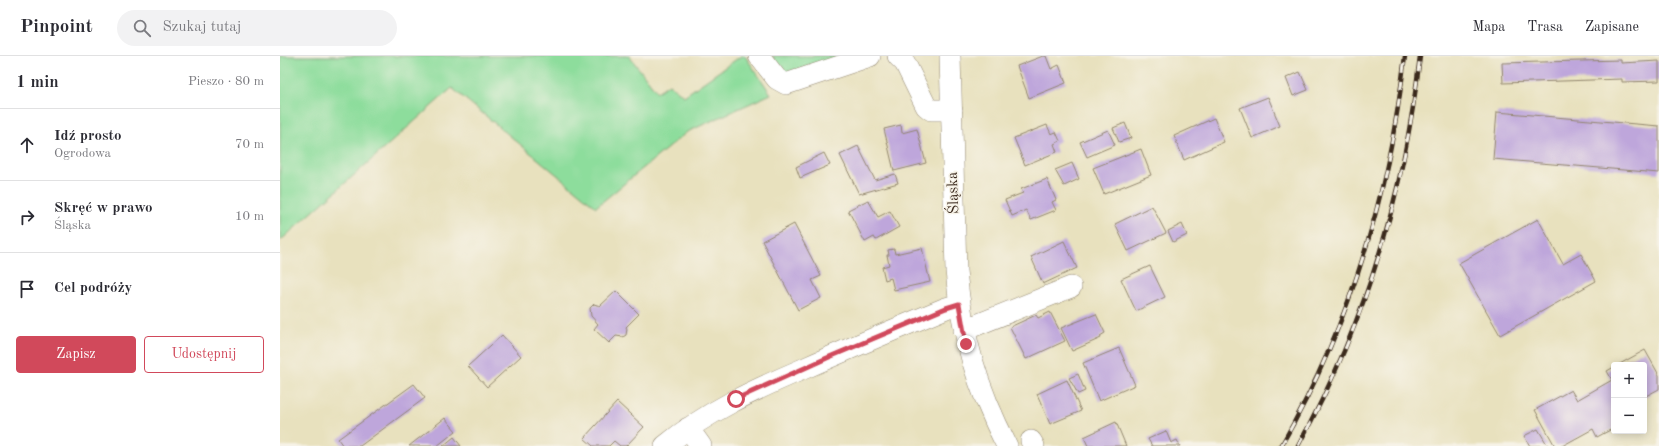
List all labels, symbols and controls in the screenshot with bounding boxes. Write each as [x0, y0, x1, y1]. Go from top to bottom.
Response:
search box [117, 10, 397, 46]
icon: search [131, 17, 153, 39]
text: Pinpoint [20, 18, 93, 37]
text: Szukaj tutaj [163, 20, 241, 35]
text: Mapa [1472, 20, 1505, 34]
text: Trasa [1527, 20, 1563, 34]
text: Zapisane [1585, 20, 1639, 34]
text: 1 min [16, 74, 59, 91]
text: Pieszo · 80 m [188, 75, 264, 88]
text: Idź prosto [54, 129, 121, 144]
icon: ahead [16, 134, 38, 156]
text: 70 m [235, 138, 264, 151]
text: Ogrodowa [54, 147, 111, 160]
street label: Śląska [942, 171, 962, 215]
text: Skręć w prawo [54, 201, 153, 216]
icon: right [16, 206, 38, 228]
text: 10 m [235, 210, 264, 223]
text: Śląska [54, 219, 91, 232]
icon: arrive [16, 278, 38, 300]
text: Cel podróży [54, 281, 132, 296]
route end [957, 335, 975, 353]
button: Zapisz [16, 336, 136, 373]
button: Udostępnij [144, 336, 264, 373]
map controls [1611, 362, 1647, 434]
button: + [1611, 362, 1647, 398]
route start [727, 390, 745, 408]
button: − [1611, 398, 1647, 434]

